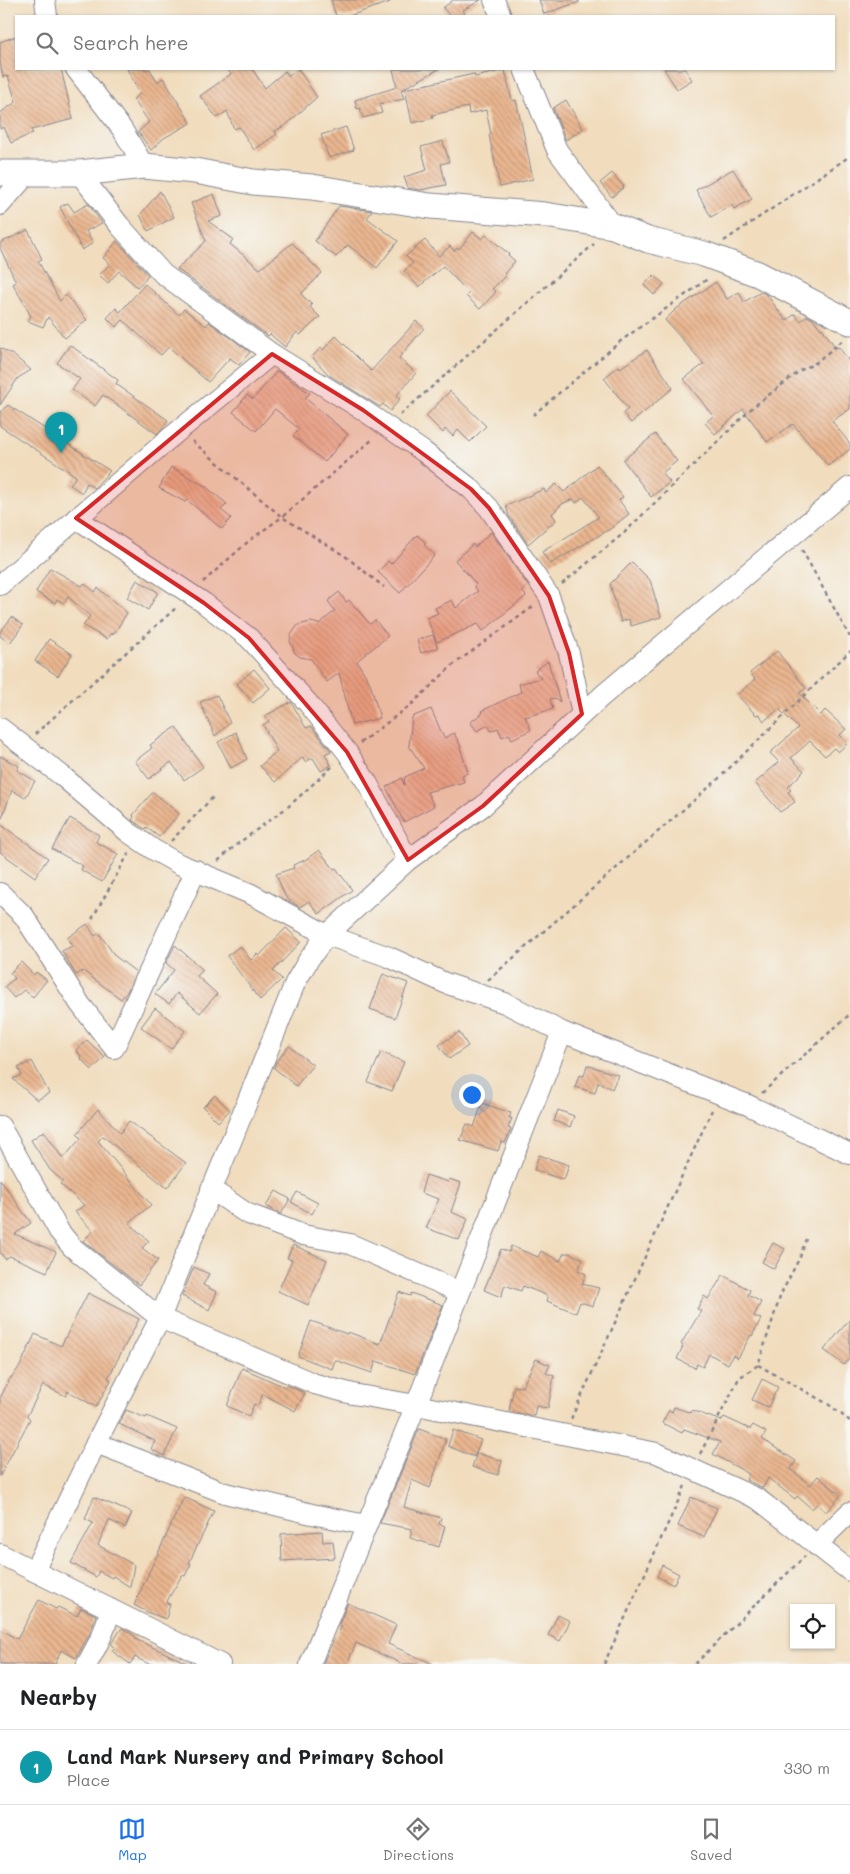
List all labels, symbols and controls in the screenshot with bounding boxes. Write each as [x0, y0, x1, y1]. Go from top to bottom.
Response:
search box [15, 15, 835, 70]
icon: search [33, 29, 61, 57]
text: Search here [73, 30, 189, 55]
pin: 1 [45, 412, 77, 453]
your location [459, 1082, 485, 1108]
map controls [790, 1604, 835, 1649]
button: locate [790, 1604, 835, 1649]
text: Nearby [20, 1683, 97, 1710]
text: Land Mark Nursery and Primary School [67, 1744, 444, 1769]
text: 1 [32, 1757, 40, 1778]
text: 330 m [784, 1757, 830, 1778]
text: Place [67, 1769, 110, 1790]
tab: Map [118, 1815, 147, 1864]
tab: Directions [383, 1815, 454, 1864]
tab: Saved [690, 1815, 732, 1864]

